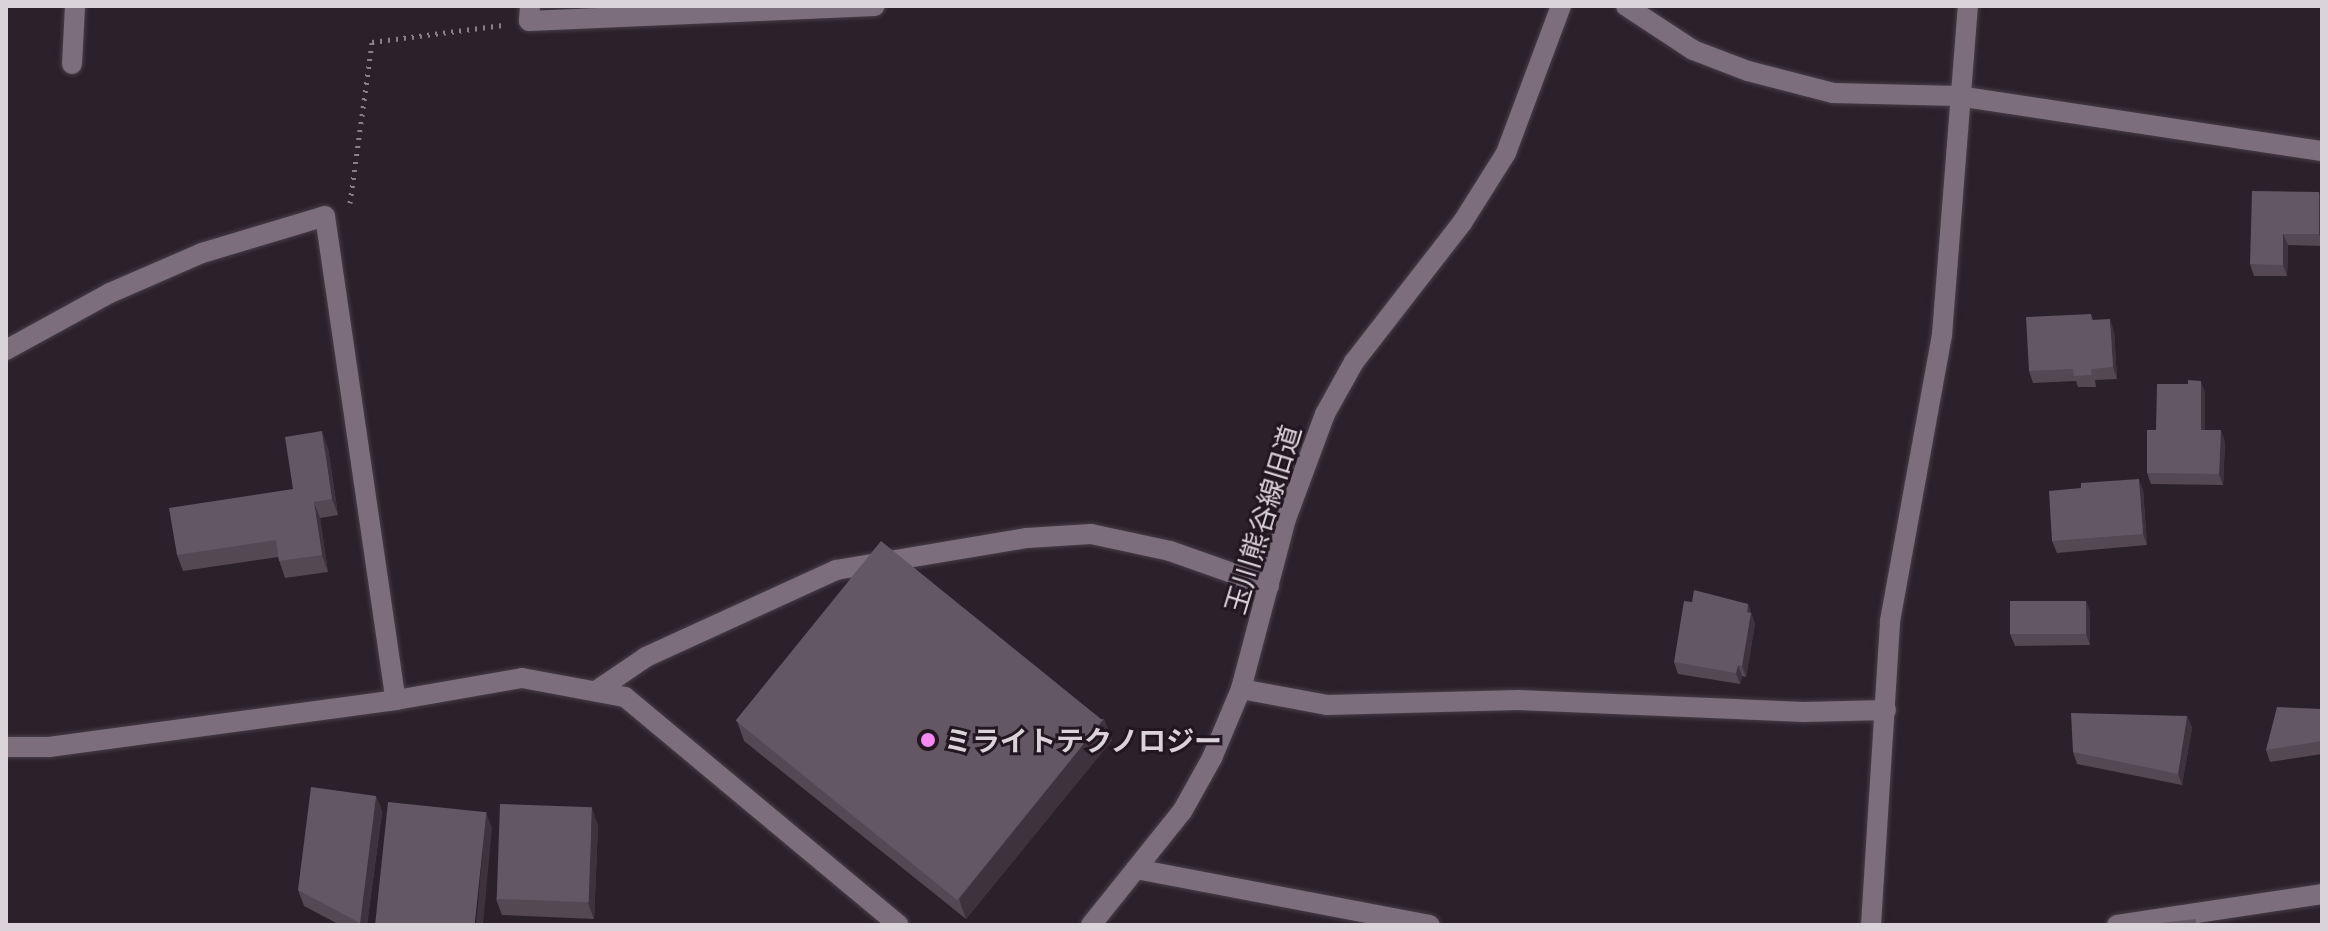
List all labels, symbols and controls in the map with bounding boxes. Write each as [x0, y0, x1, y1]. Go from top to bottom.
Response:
street label: 玉川熊谷線旧道 [1217, 420, 1307, 618]
place label: ミライトテクノロジー [944, 723, 1224, 757]
marker: ミライトテクノロジー [919, 731, 937, 749]

